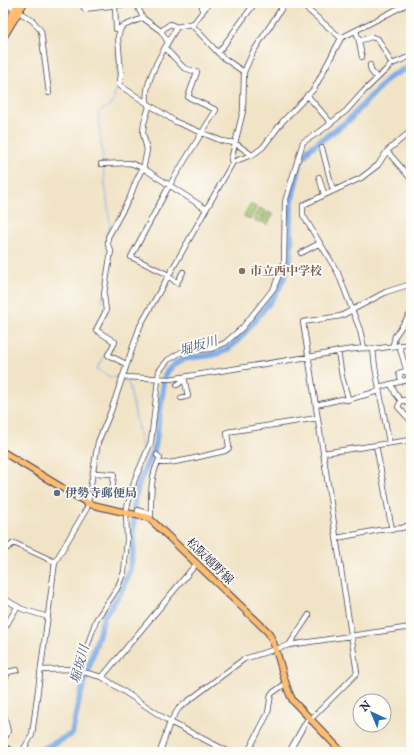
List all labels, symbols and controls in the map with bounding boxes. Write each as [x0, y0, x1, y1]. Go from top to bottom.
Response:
place label: 市立西中学校 [250, 264, 322, 279]
marker: 市立西中学校 [237, 266, 247, 276]
water label: 堀坂川 [177, 332, 221, 360]
place label: 伊勢寺郵便局 [65, 486, 137, 501]
marker: 伊勢寺郵便局 [52, 488, 62, 498]
street label: 松阪嬉野線 [183, 535, 236, 588]
water label: 堀坂川 [67, 641, 94, 685]
north arrow [352, 693, 392, 733]
text: N [357, 698, 374, 716]

